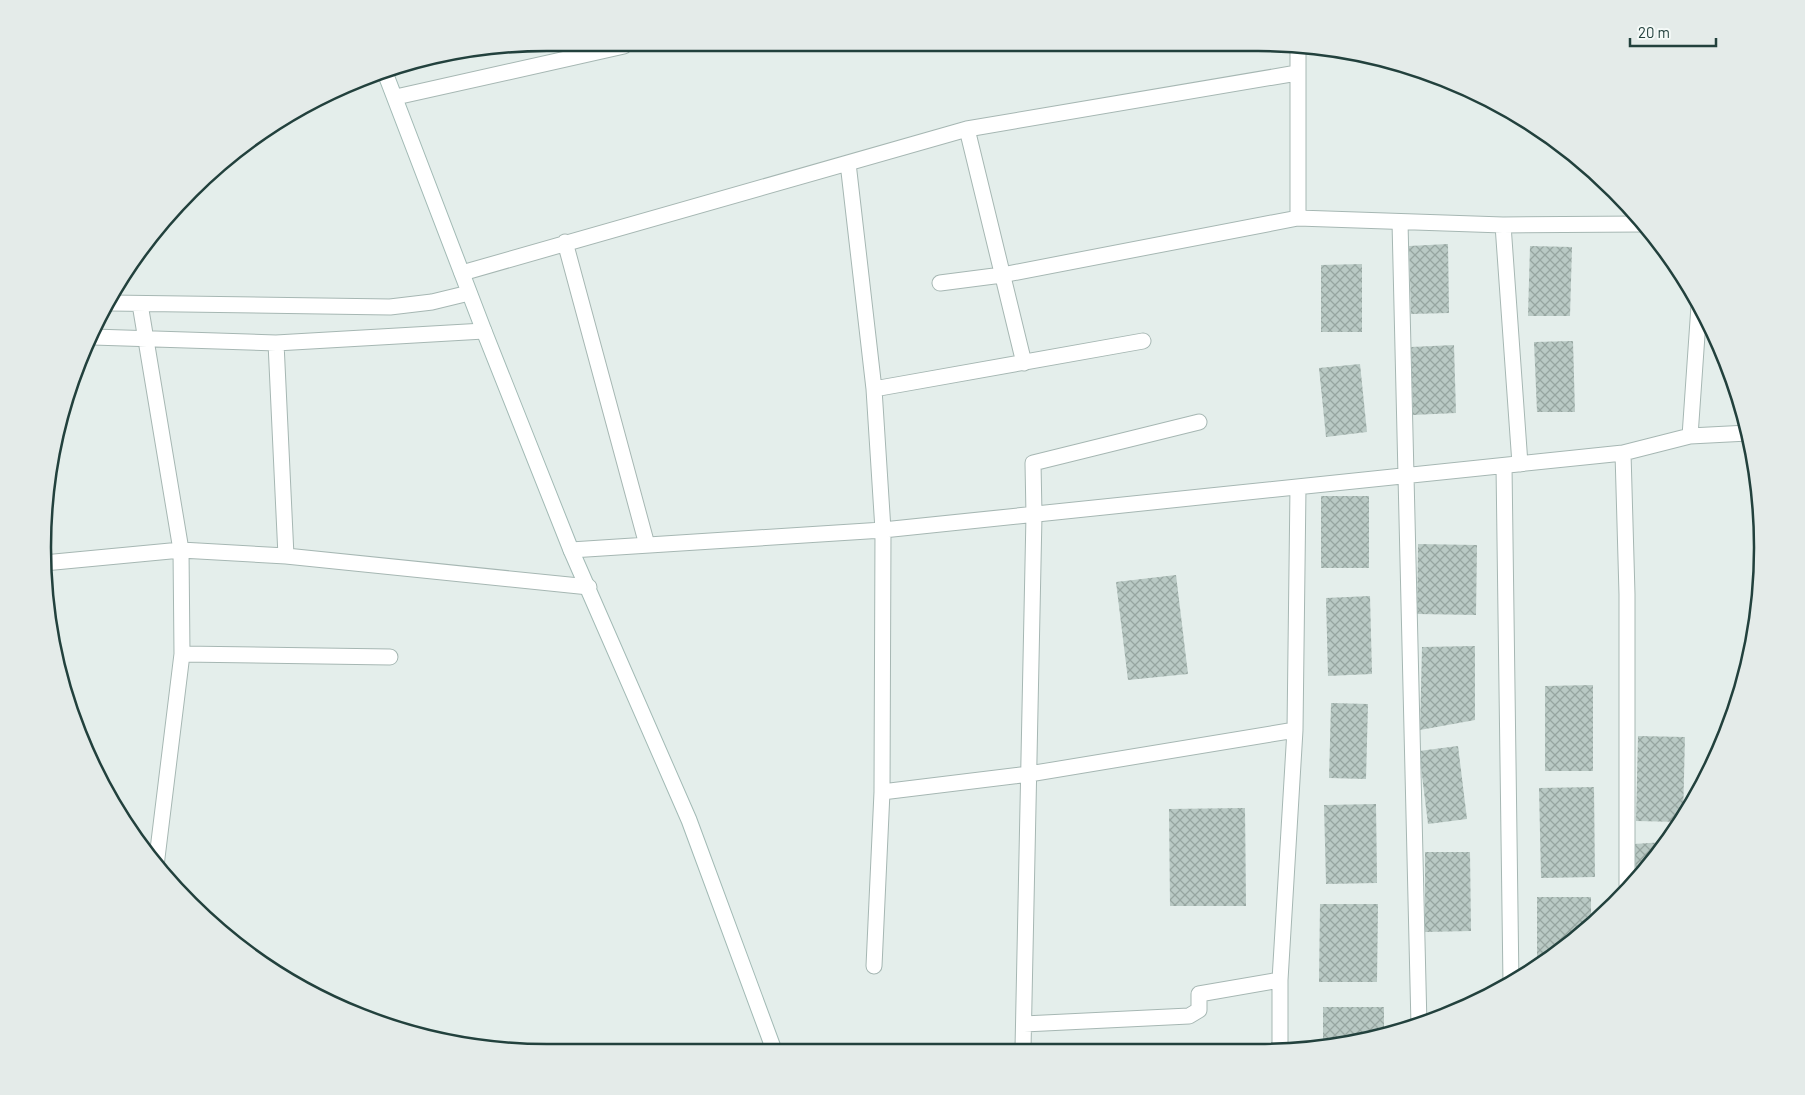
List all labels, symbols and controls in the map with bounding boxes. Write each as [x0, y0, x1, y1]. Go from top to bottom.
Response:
scale bar [1630, 15, 1716, 47]
text: 20 m [1638, 23, 1670, 41]

